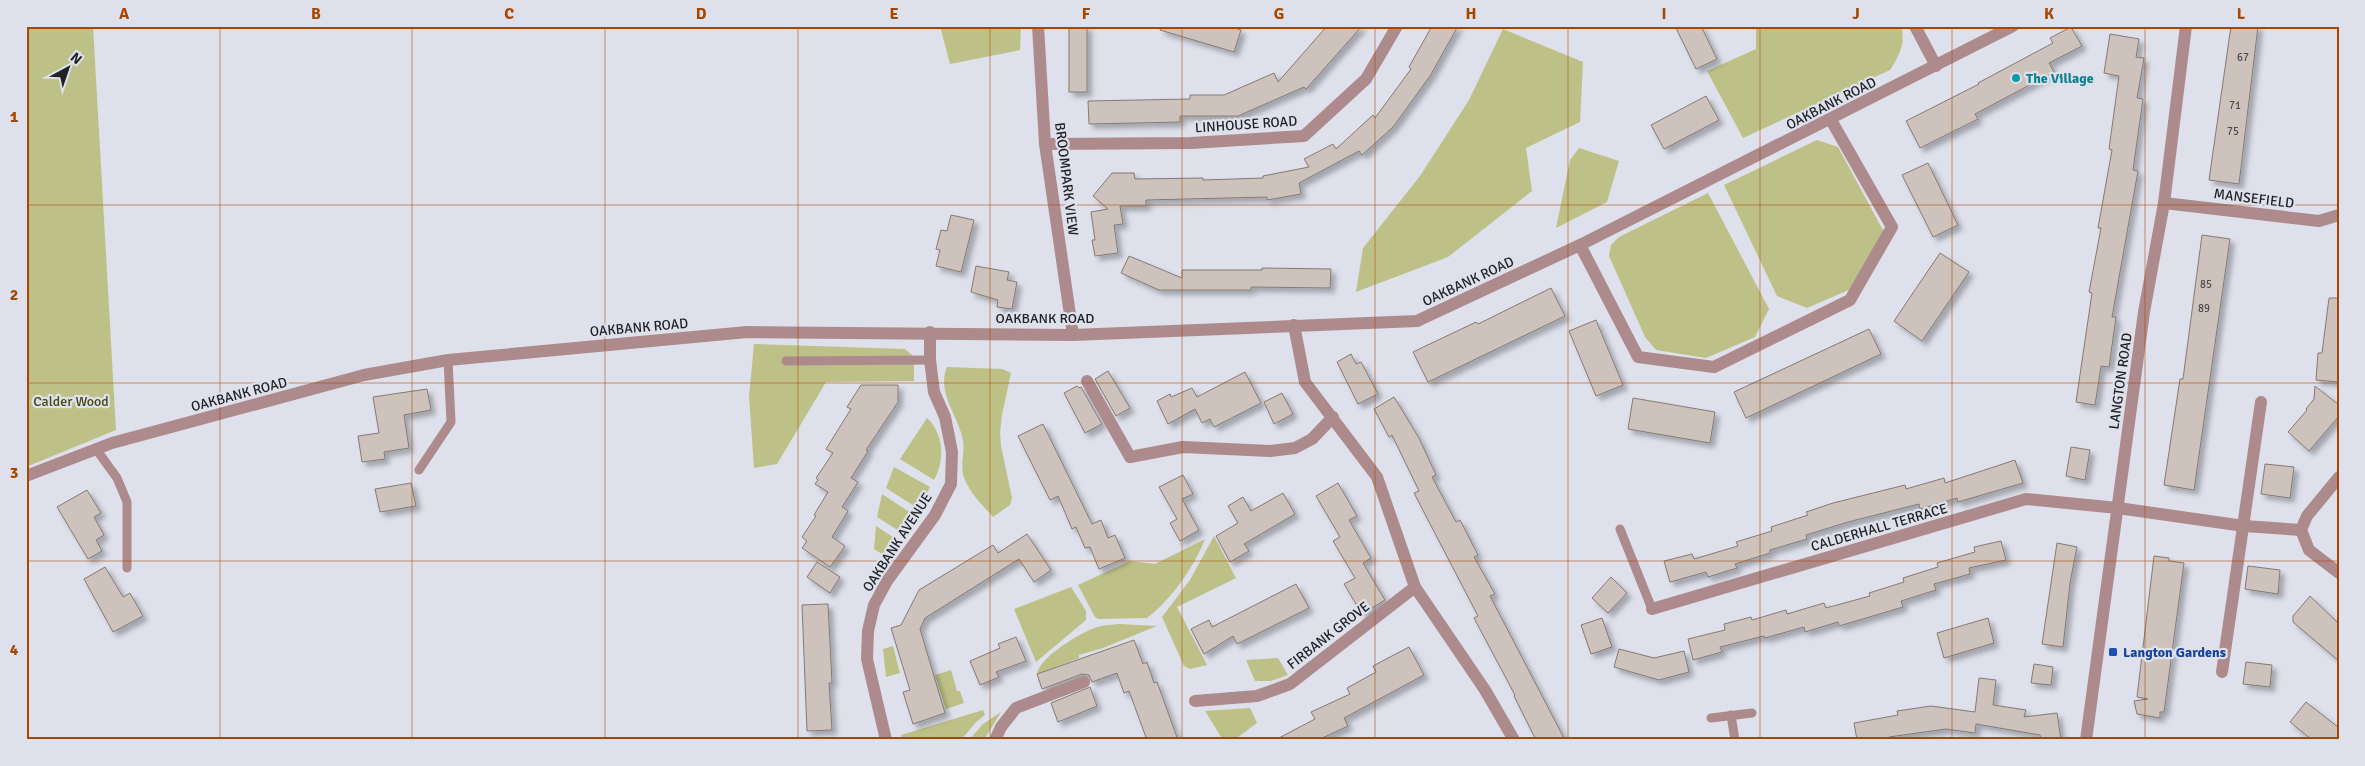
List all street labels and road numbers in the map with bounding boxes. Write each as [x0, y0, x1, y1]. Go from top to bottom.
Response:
street label: OAKBANK ROAD [1783, 73, 1879, 133]
street label: LINHOUSE ROAD [1194, 112, 1298, 137]
street label: BROOMPARK VIEW [1051, 122, 1082, 237]
street label: MANSEFIELD [2213, 185, 2295, 212]
street label: OAKBANK ROAD [1420, 253, 1517, 310]
street label: OAKBANK ROAD [996, 310, 1094, 327]
street label: OAKBANK ROAD [589, 315, 689, 340]
street label: LANGTON ROAD [2105, 332, 2136, 430]
street label: OAKBANK ROAD [189, 373, 289, 415]
street label: OAKBANK AVENUE [859, 490, 936, 595]
street label: CALDERHALL TERRACE [1809, 500, 1950, 555]
street label: FIRBANK GROVE [1284, 598, 1373, 673]

